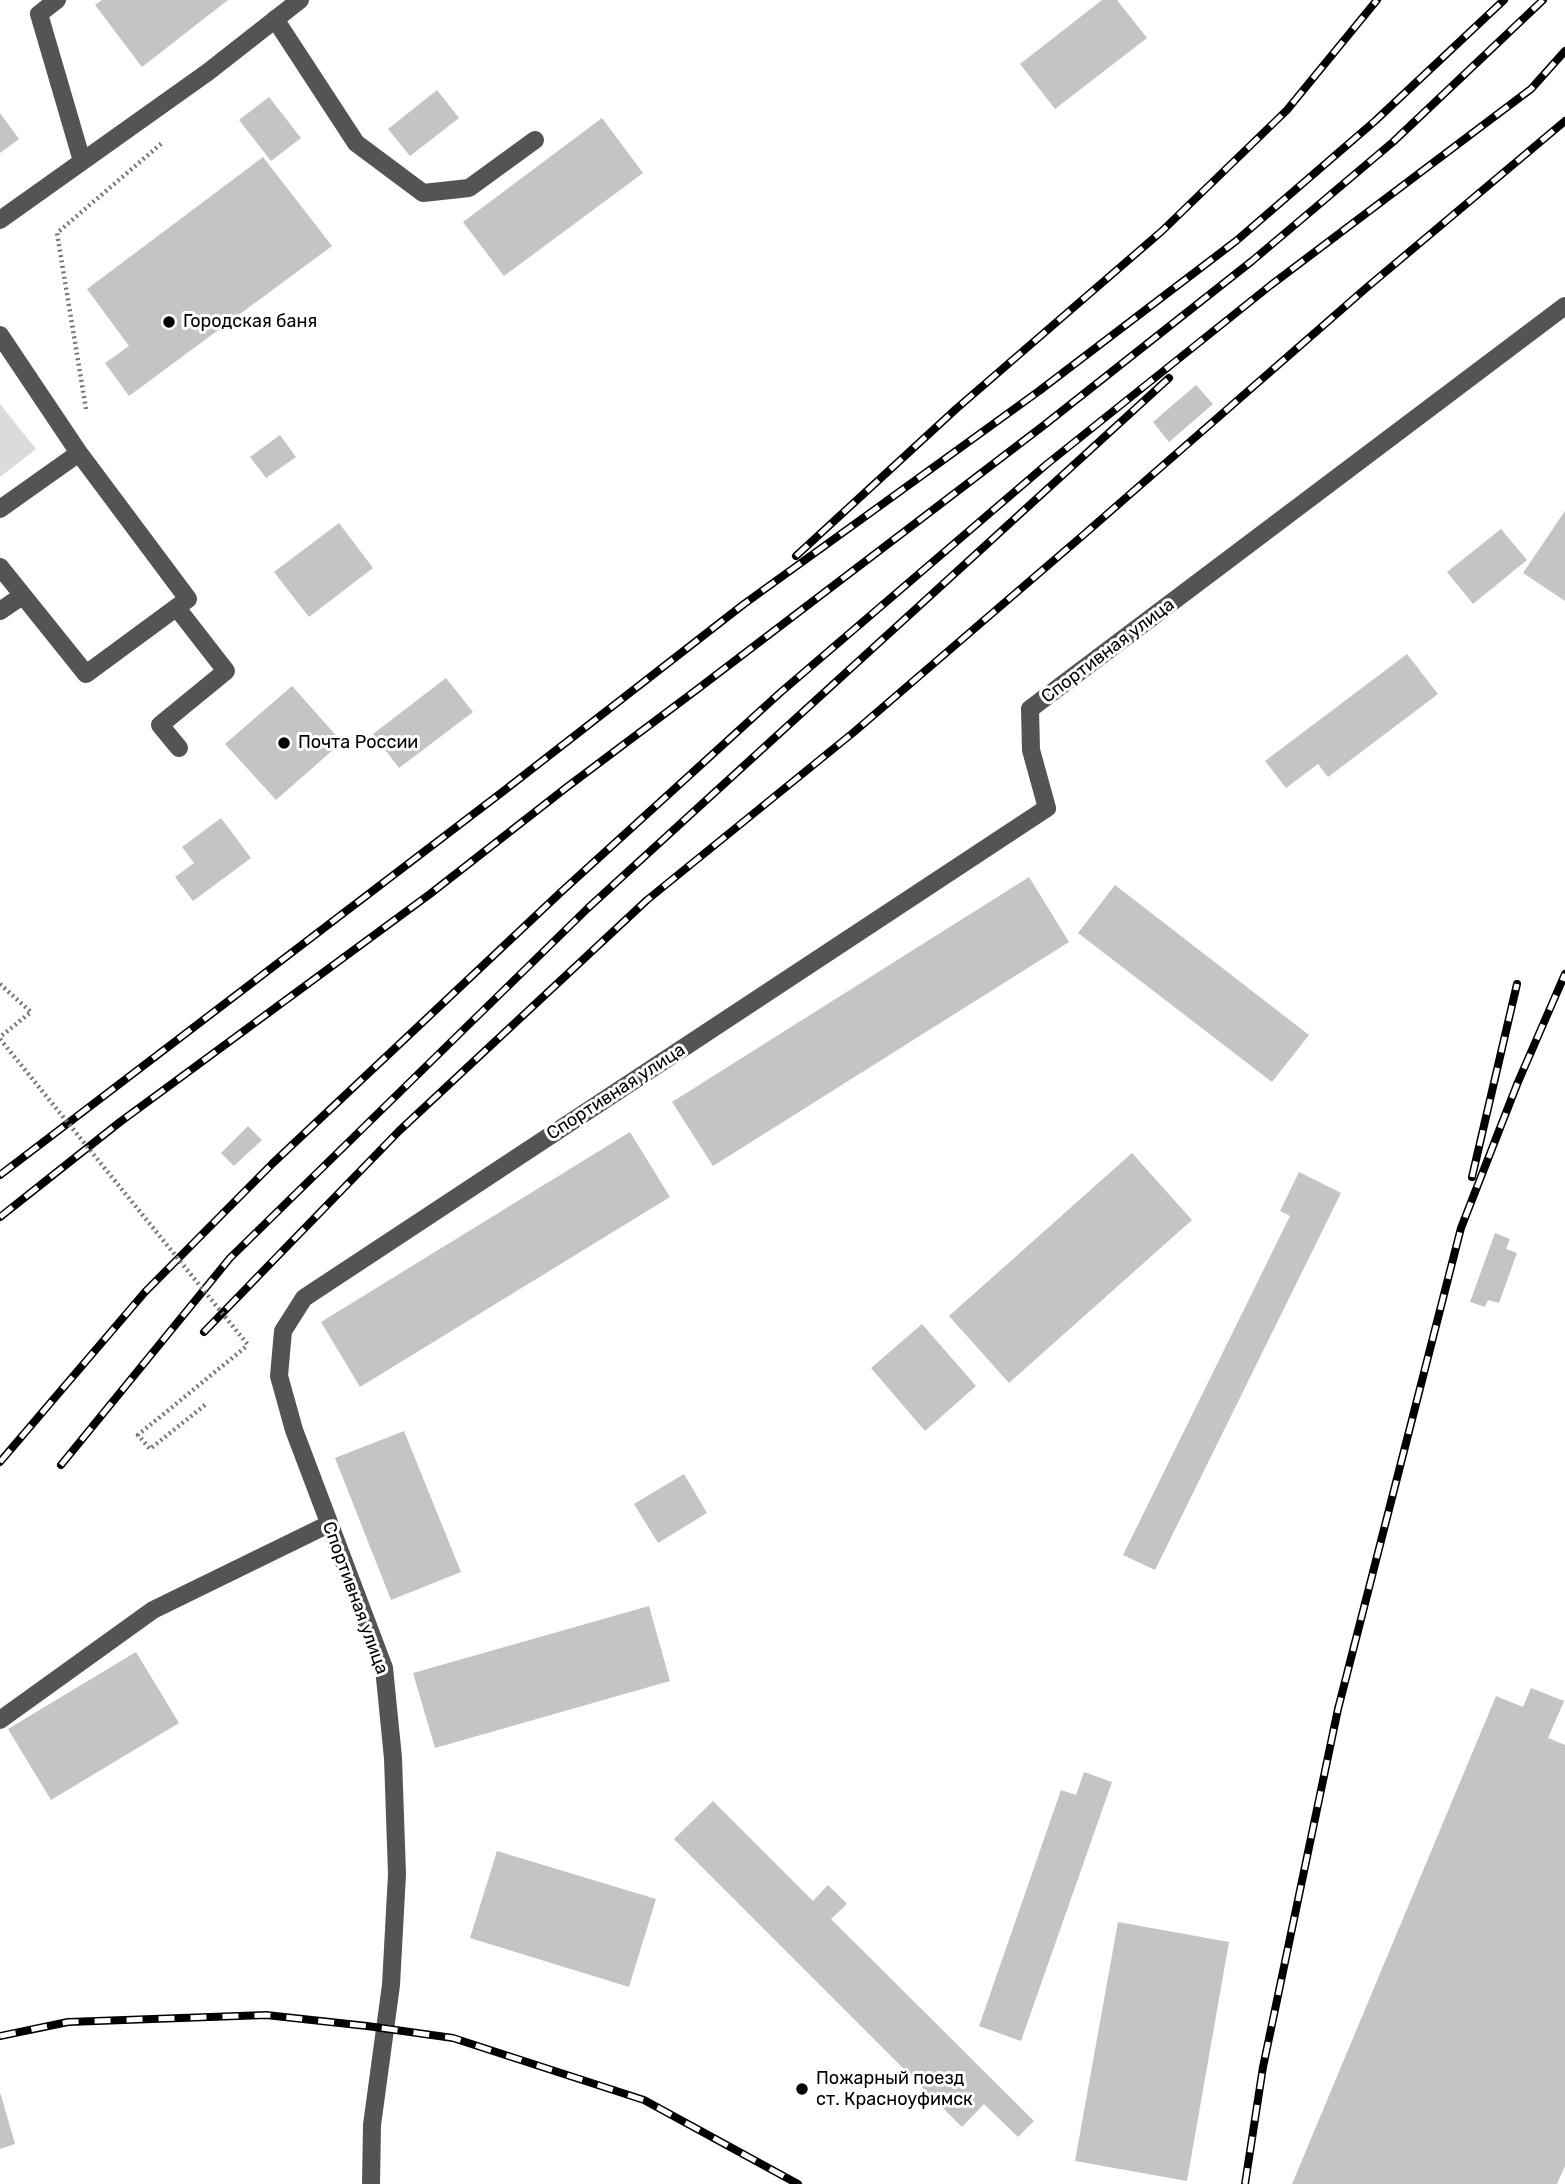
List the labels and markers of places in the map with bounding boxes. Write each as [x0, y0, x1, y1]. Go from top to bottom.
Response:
place label: Городская баня [183, 311, 317, 333]
marker: Городская баня [161, 314, 177, 330]
place label: Почта России [298, 732, 418, 754]
marker: Почта России [276, 735, 292, 751]
place label: Пожарный поезд ст. Красноуфимск [816, 2068, 973, 2110]
marker: Пожарный поезд ст. Красноуфимск [794, 2081, 810, 2097]

